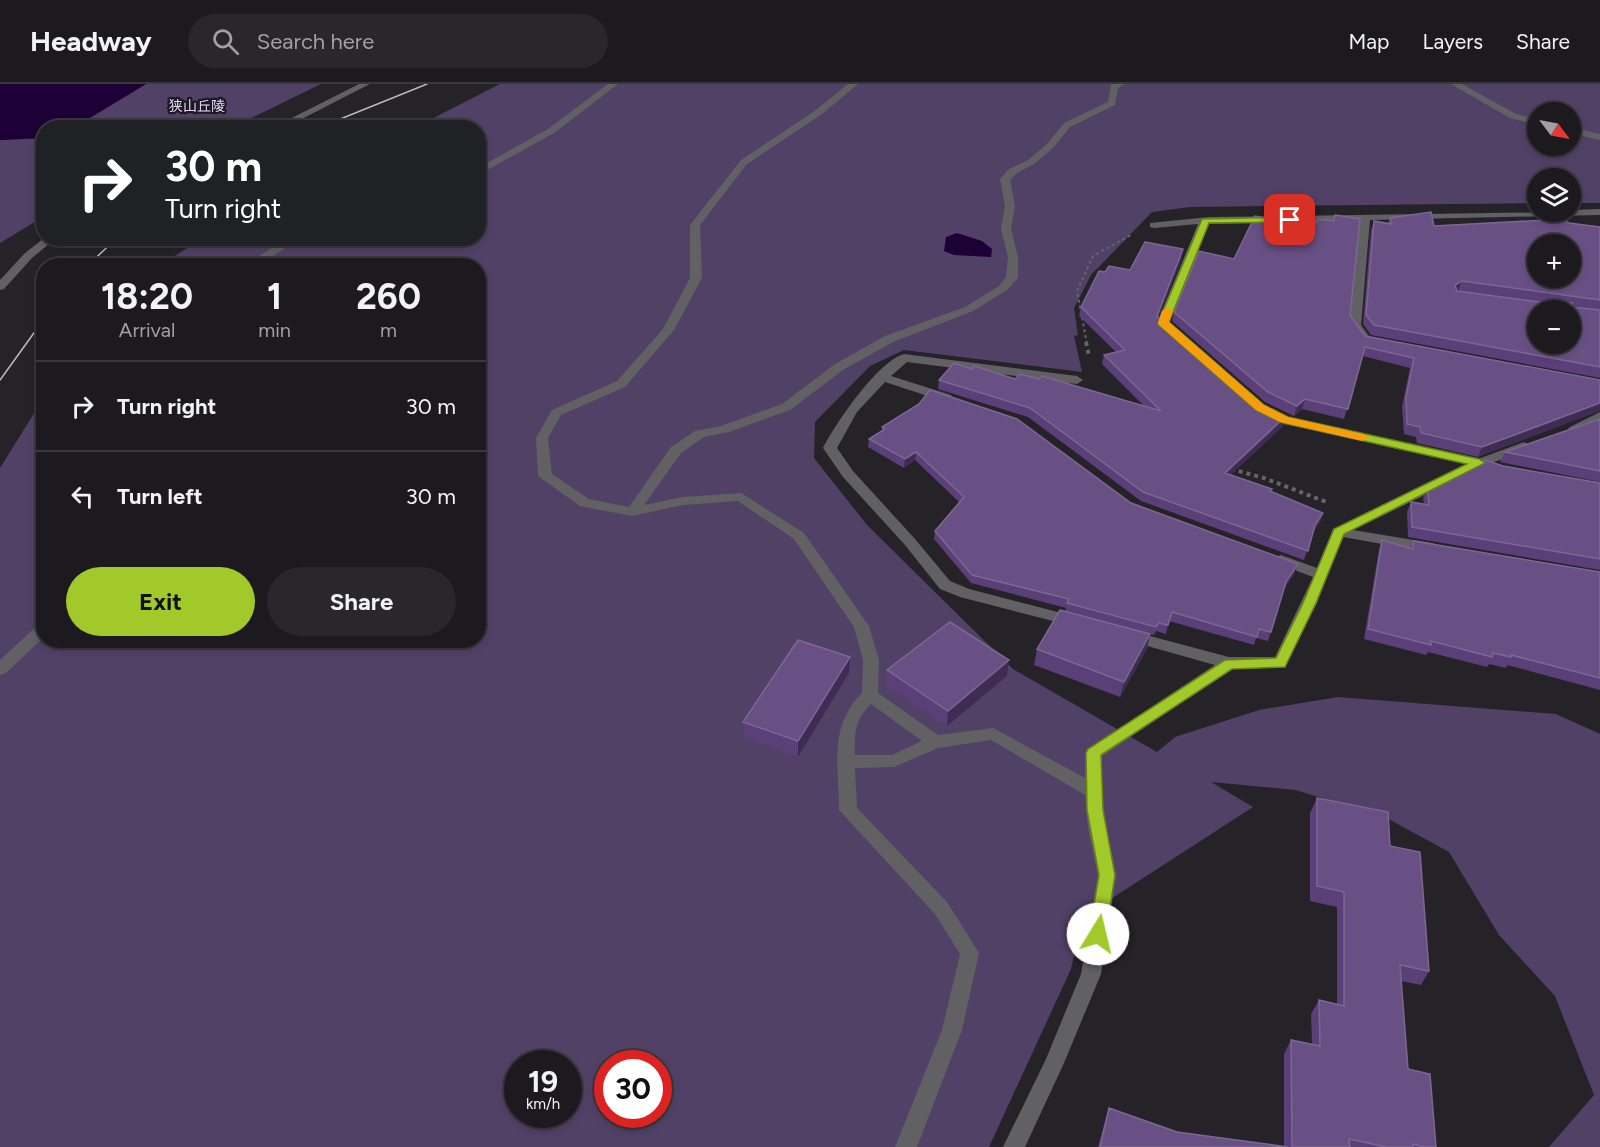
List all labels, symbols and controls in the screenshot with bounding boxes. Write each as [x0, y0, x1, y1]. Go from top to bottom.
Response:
search box [188, 14, 608, 68]
text: Headway [30, 24, 152, 58]
icon: search [209, 25, 242, 58]
text: Search here [257, 28, 374, 55]
text: Map [1349, 29, 1389, 54]
text: Layers [1422, 29, 1483, 54]
text: Share [1516, 29, 1570, 54]
park label: 狭山丘陵 [169, 98, 225, 115]
north arrow [1527, 102, 1581, 156]
map controls [1527, 102, 1581, 354]
text: 30 m [165, 141, 262, 192]
icon: right [66, 144, 144, 222]
button: layers [1527, 168, 1581, 222]
text: Turn right [165, 192, 281, 225]
pin [1264, 194, 1315, 245]
icon: arrive [1273, 203, 1306, 236]
button: + [1527, 234, 1581, 288]
text: 18:20 [101, 275, 193, 318]
text: 1 [267, 275, 282, 318]
text: 260 [356, 275, 421, 318]
button: − [1527, 300, 1581, 354]
text: Arrival [119, 318, 175, 342]
text: min [258, 318, 291, 342]
text: m [380, 318, 397, 342]
icon: right [66, 390, 99, 423]
text: Turn right [117, 393, 216, 420]
text: 30 m [406, 393, 456, 420]
icon: left [66, 480, 99, 513]
text: Turn left [117, 483, 203, 510]
text: 30 m [406, 483, 456, 510]
button: Exit [66, 567, 255, 636]
button: Share [267, 567, 456, 636]
position arrow [1066, 902, 1130, 966]
speed limit sign: 30 [594, 1050, 672, 1128]
text: 19 [528, 1063, 558, 1100]
text: km/h [526, 1095, 560, 1113]

